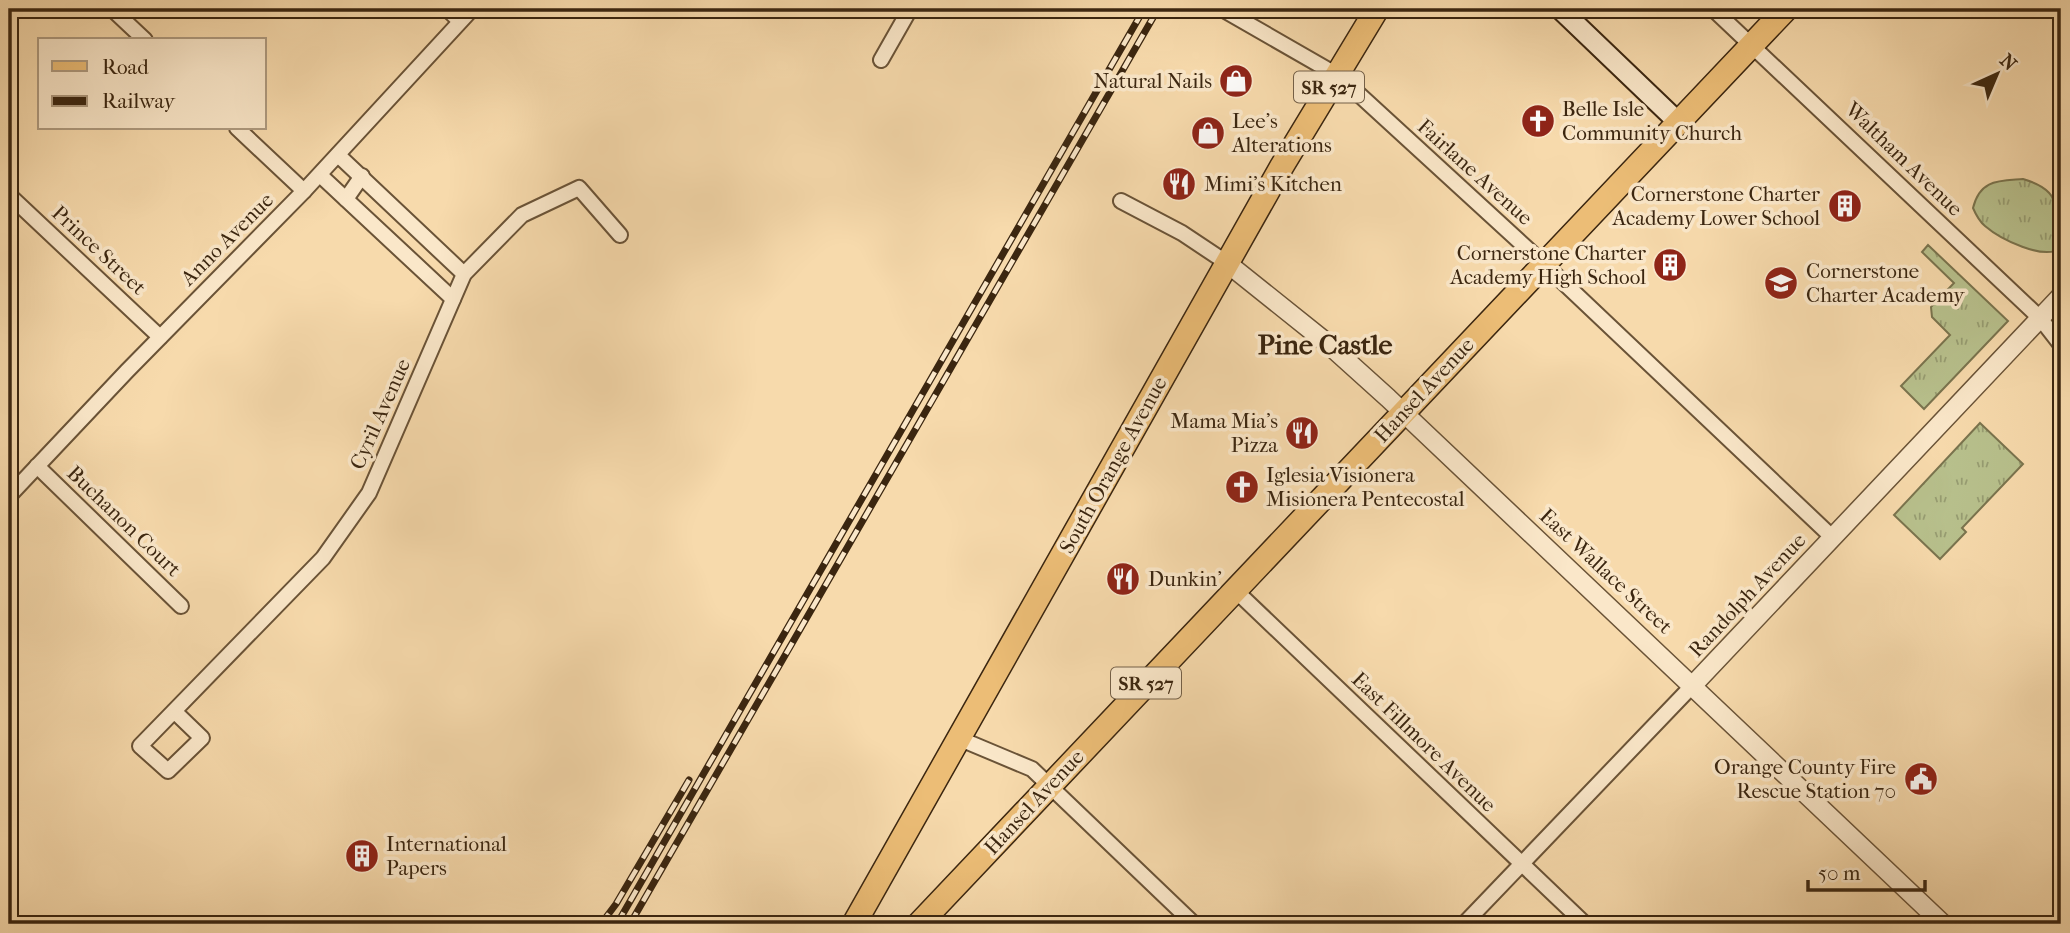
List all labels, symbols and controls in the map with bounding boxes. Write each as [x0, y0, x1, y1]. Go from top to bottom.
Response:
legend [38, 38, 266, 130]
north arrow [1962, 38, 2032, 108]
text: N [1995, 50, 2021, 76]
text: Road [102, 55, 149, 79]
shop icon: Natural Nails [1217, 62, 1255, 100]
place label: Natural Nails [1094, 69, 1212, 93]
road number: SR 527 [1294, 72, 1364, 102]
text: Railway [102, 89, 176, 113]
street label: Waltham Avenue [1840, 96, 1967, 221]
place label: Belle Isle Community Church [1562, 97, 1742, 145]
church icon: Belle Isle Community Church [1519, 102, 1557, 140]
place label: Lee's Alterations [1231, 109, 1332, 157]
shop icon: Lee's Alterations [1189, 114, 1227, 152]
street label: Fairlane Avenue [1413, 114, 1537, 230]
restaurant icon: Mimi's Kitchen [1160, 165, 1198, 203]
place label: Mimi's Kitchen [1204, 172, 1342, 196]
place label: Cornerstone Charter Academy Lower School [1611, 182, 1820, 230]
building icon: Cornerstone Charter Academy Lower School [1826, 187, 1864, 225]
street label: Anno Avenue [175, 188, 278, 291]
street label: Prince Street [47, 200, 151, 300]
place label: Cornerstone Charter Academy High School [1449, 241, 1646, 289]
building icon: Cornerstone Charter Academy High School [1651, 246, 1689, 284]
place label: Cornerstone Charter Academy [1806, 259, 1965, 307]
school or university icon: Cornerstone Charter Academy [1762, 264, 1800, 302]
district label: Pine Castle [1258, 328, 1392, 361]
street label: Hansel Avenue [1369, 333, 1479, 447]
street label: Cyril Avenue [345, 355, 415, 473]
street label: South Orange Avenue [1054, 372, 1172, 558]
place label: Mama Mia's Pizza [1170, 409, 1278, 457]
restaurant icon: Mama Mia's Pizza [1283, 414, 1321, 452]
street label: Buchanon Court [62, 461, 186, 582]
place label: Iglesia Visionera Misionera Pentecostal [1266, 463, 1465, 511]
church icon: Iglesia Visionera Misionera Pentecostal [1223, 468, 1261, 506]
street label: East Wallace Street [1535, 504, 1677, 639]
street label: Randolph Avenue [1684, 528, 1810, 662]
restaurant icon: Dunkin' [1104, 560, 1142, 598]
place label: Dunkin' [1148, 567, 1222, 591]
street label: East Fillmore Avenue [1347, 667, 1501, 817]
road number: SR 527 [1111, 668, 1181, 698]
street label: Hansel Avenue [979, 745, 1089, 859]
place label: Orange County Fire Rescue Station 70 [1714, 755, 1896, 803]
public building icon: Orange County Fire Rescue Station 70 [1902, 760, 1940, 798]
place label: International Papers [386, 832, 507, 880]
building icon: International Papers [343, 837, 381, 875]
scale bar [1808, 849, 1925, 893]
text: 50 m [1818, 861, 1861, 885]

